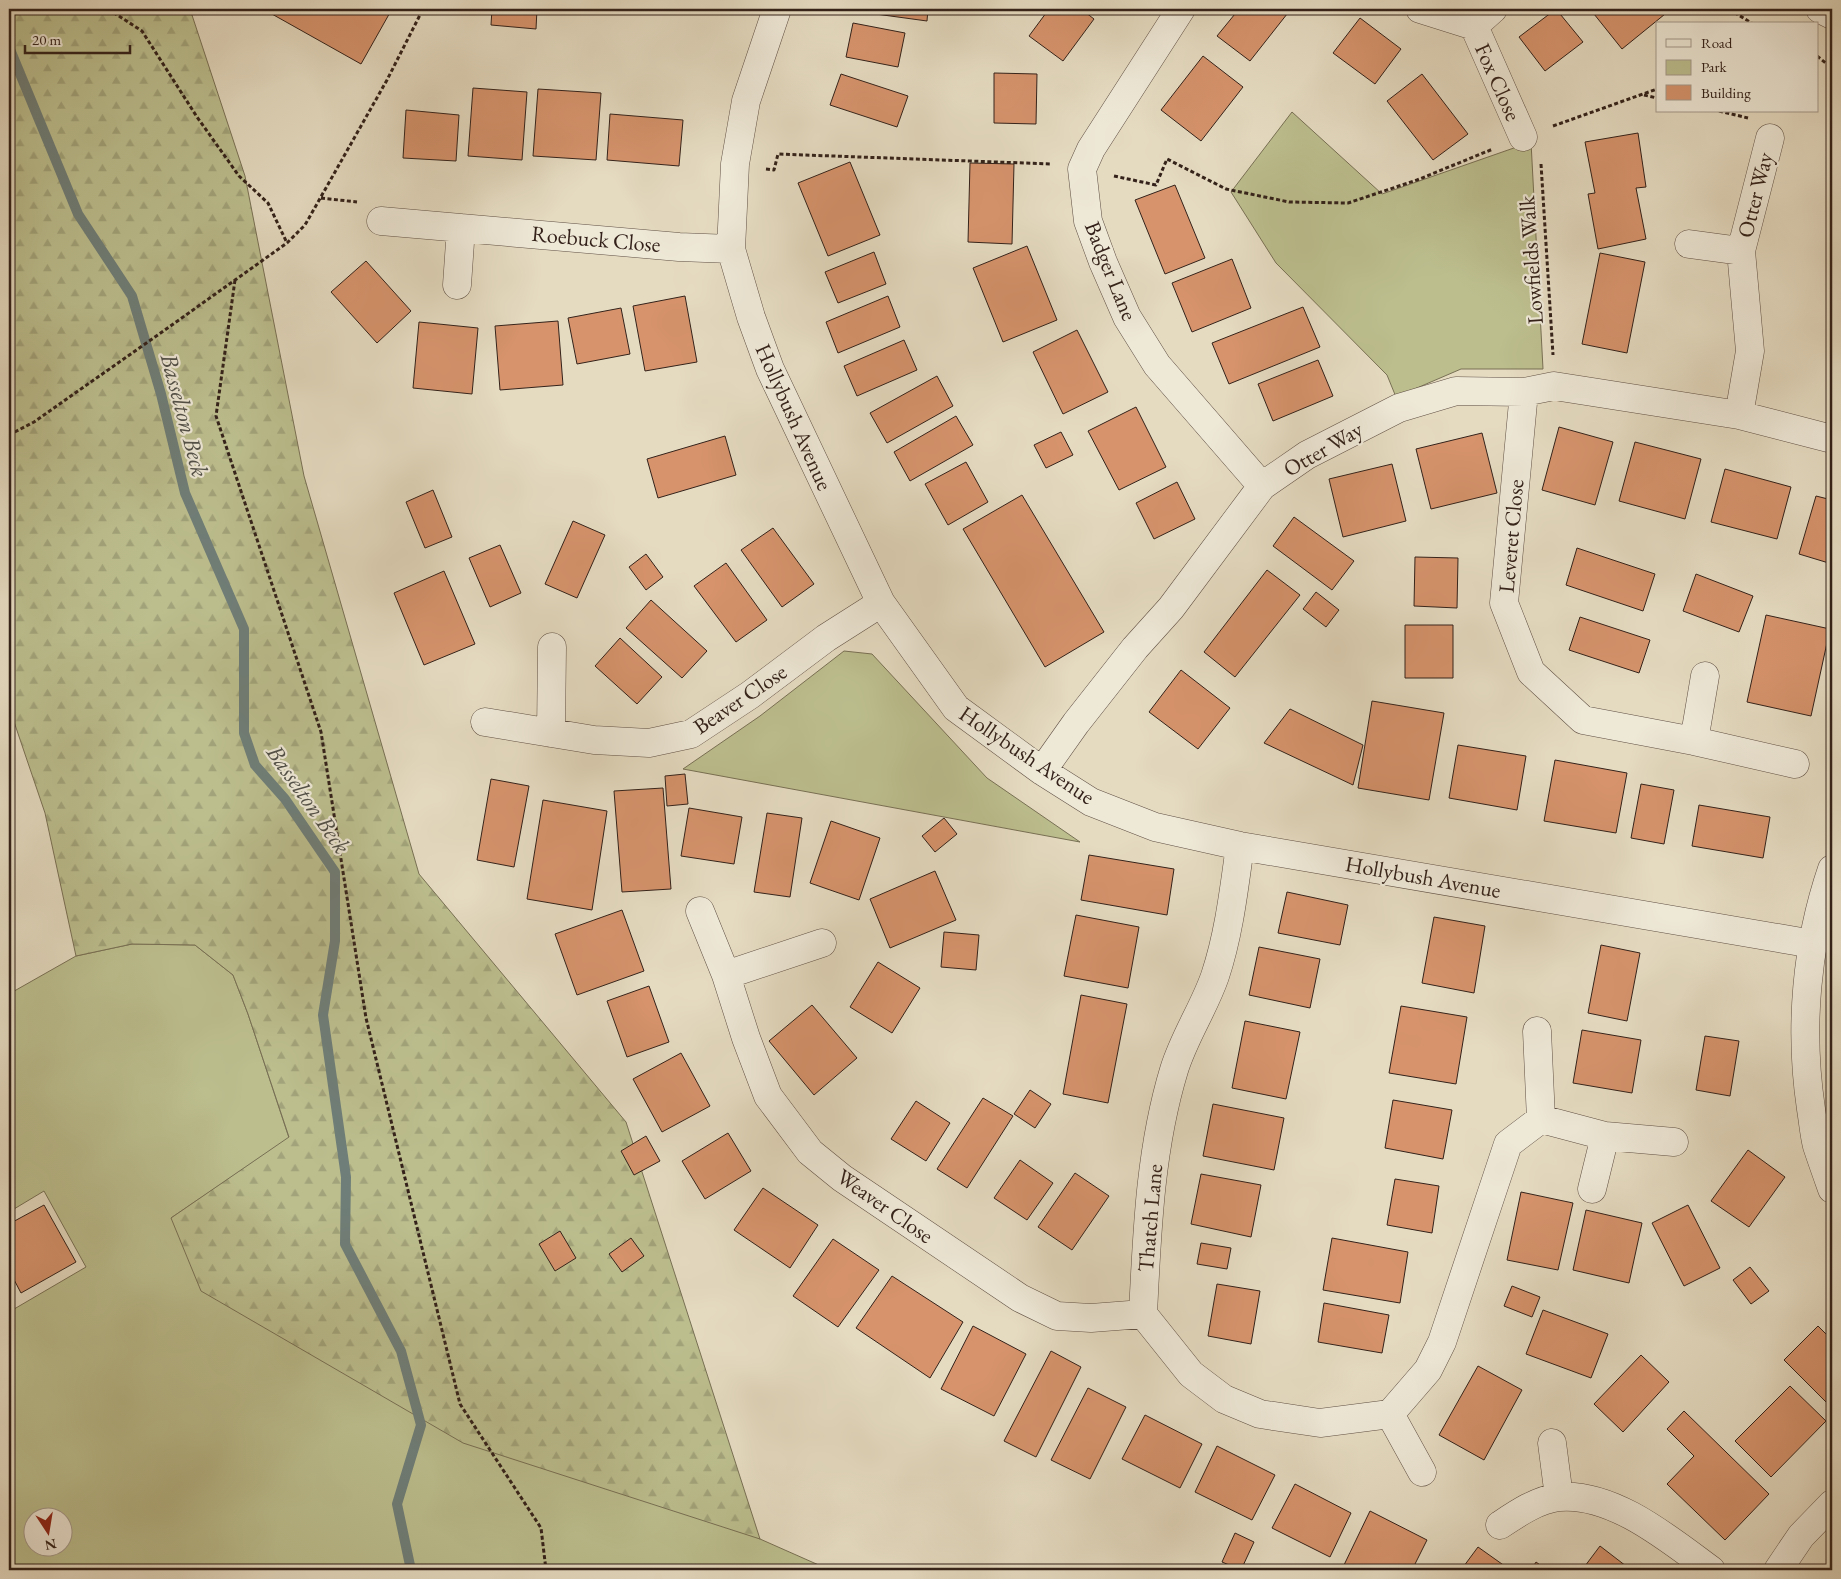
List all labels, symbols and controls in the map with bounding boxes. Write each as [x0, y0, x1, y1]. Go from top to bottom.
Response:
scale bar [25, 22, 130, 54]
legend [1656, 22, 1818, 112]
text: 20 m [32, 30, 61, 49]
text: Road [1701, 33, 1733, 52]
street label: Fox Close [1468, 39, 1528, 126]
text: Park [1701, 57, 1728, 76]
text: Building [1701, 83, 1751, 102]
street label: Otter Way [1730, 149, 1780, 241]
street label: Lowfields Walk [1512, 194, 1550, 325]
street label: Badger Lane [1078, 217, 1144, 325]
street label: Roebuck Close [530, 219, 662, 259]
street label: Hollybush Avenue [749, 339, 839, 495]
water label: Basselton Beck [153, 349, 216, 480]
street label: Otter Way [1278, 414, 1368, 483]
street label: Leveret Close [1492, 478, 1530, 594]
street label: Beaver Close [688, 657, 793, 741]
street label: Hollybush Avenue [954, 699, 1101, 811]
water label: Basselton Beck [259, 737, 358, 860]
street label: Hollybush Avenue [1343, 849, 1503, 905]
street label: Weaver Close [831, 1162, 939, 1250]
street label: Thatch Lane [1131, 1162, 1169, 1273]
north arrow [22, 1506, 72, 1556]
text: N [43, 1535, 58, 1555]

